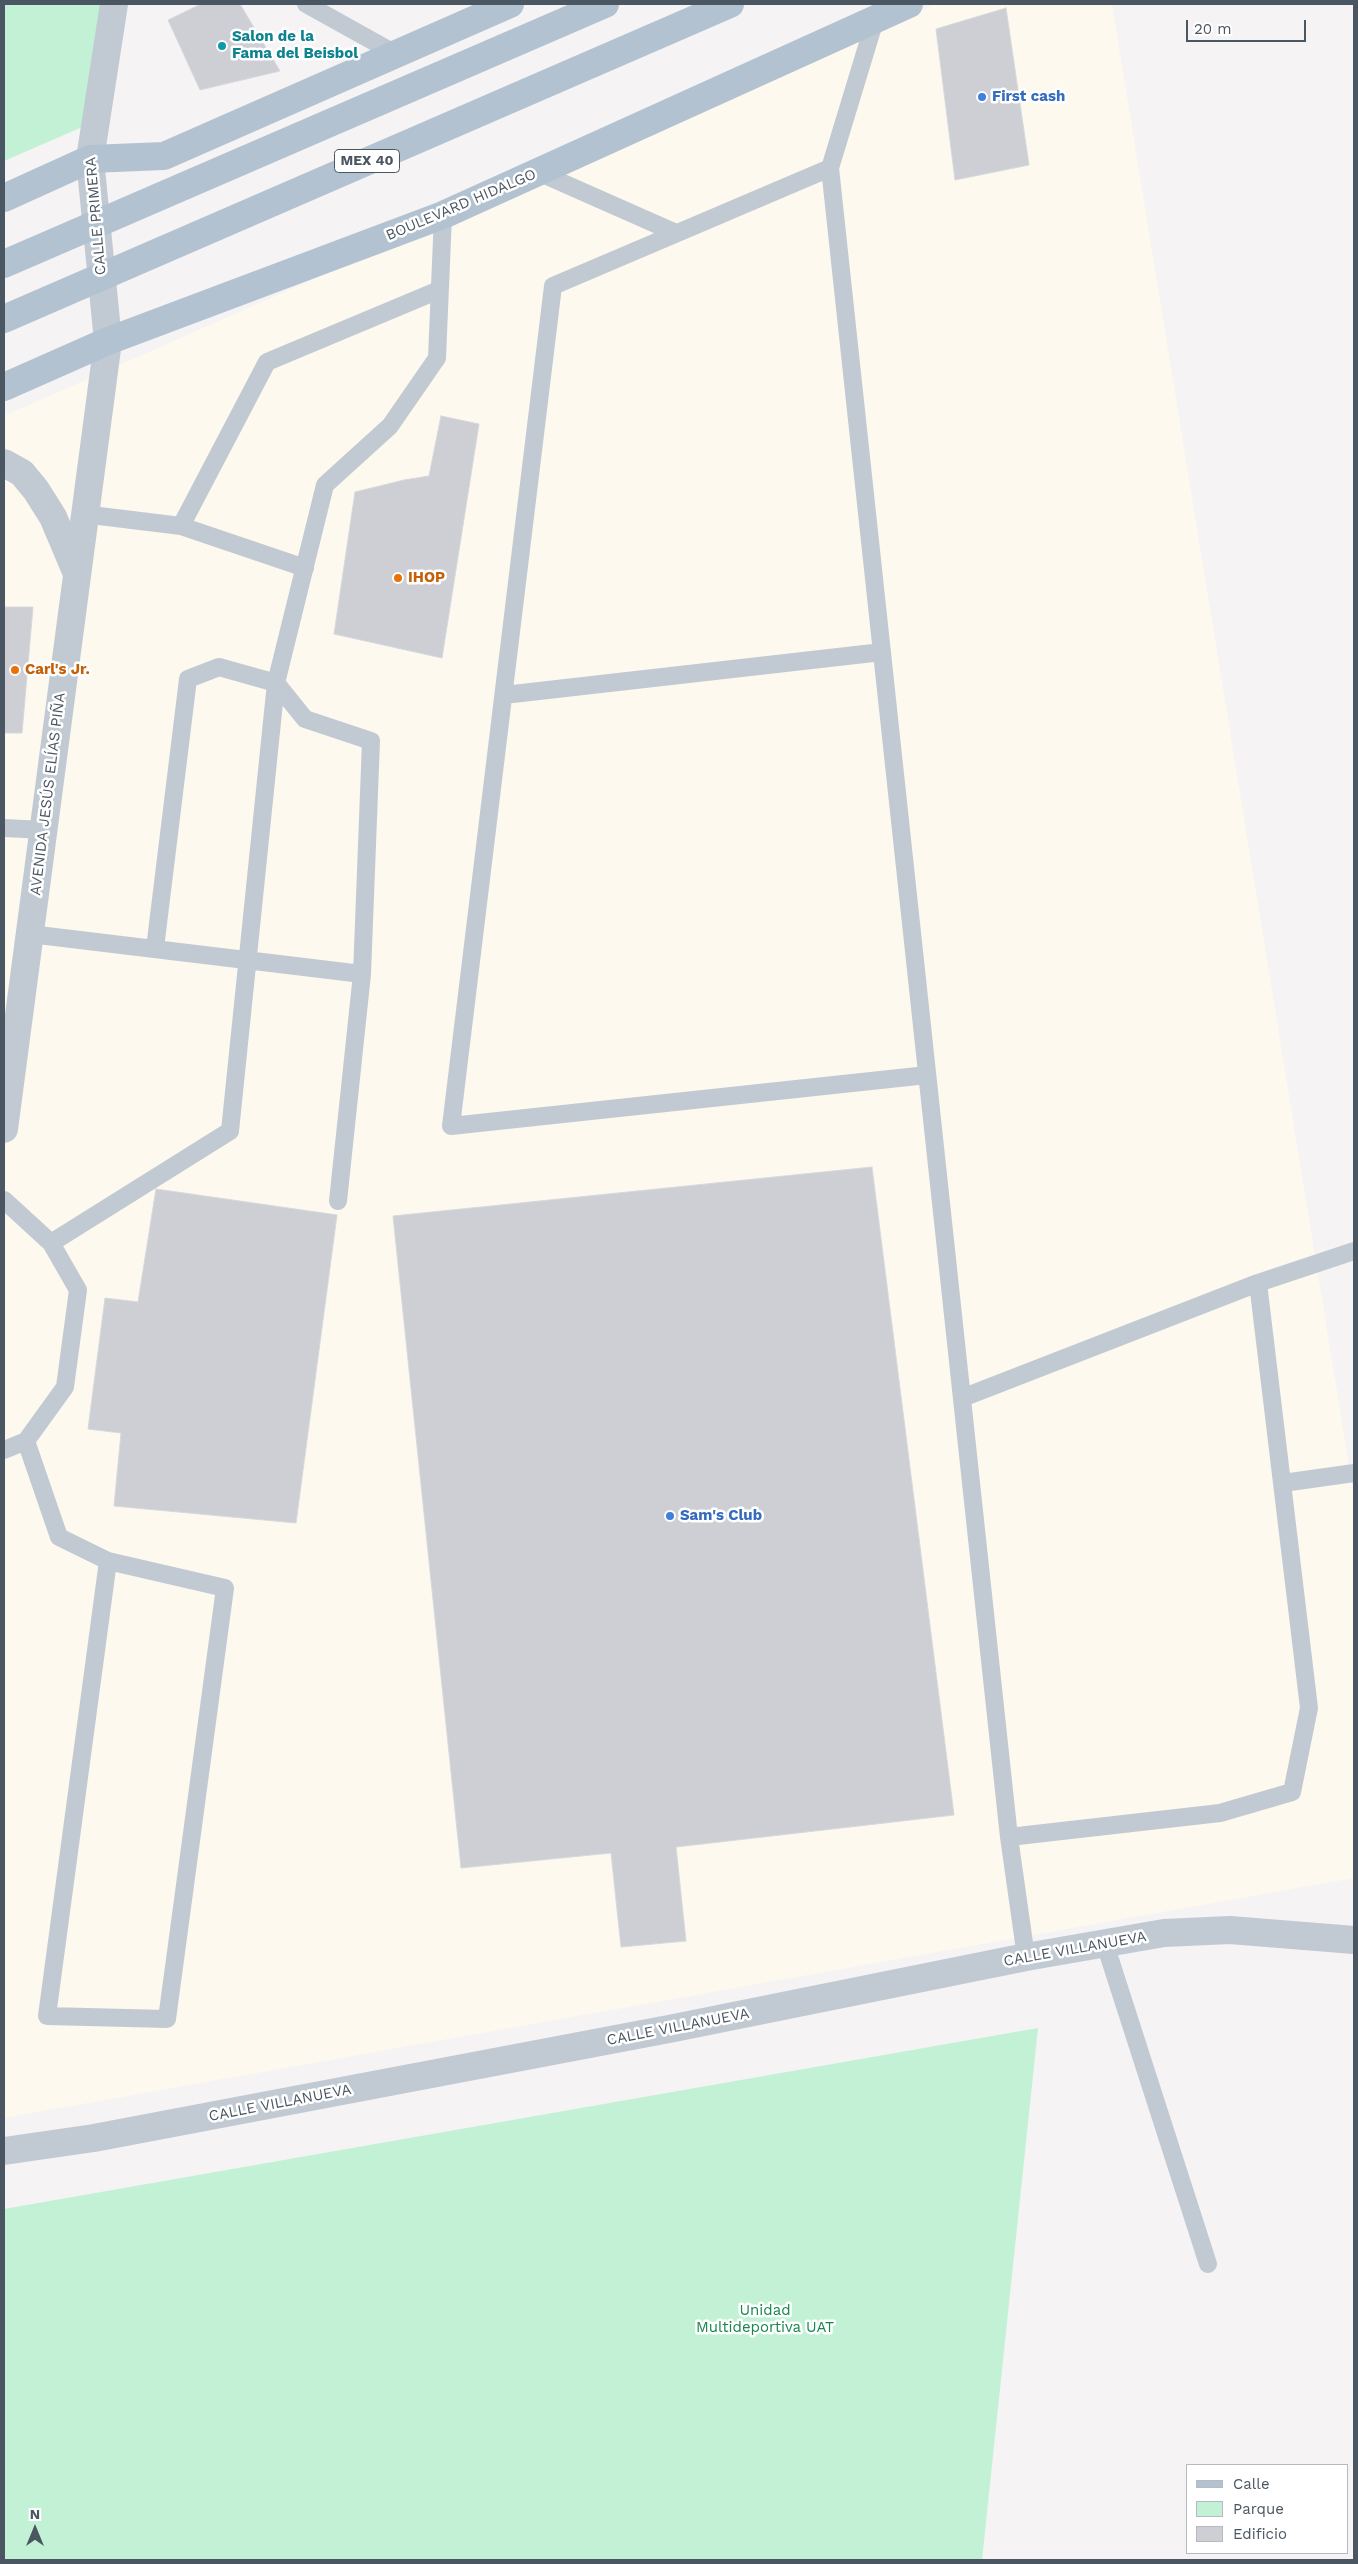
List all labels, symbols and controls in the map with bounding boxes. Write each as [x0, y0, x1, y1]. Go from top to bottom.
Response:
scale bar [1188, 10, 1308, 42]
text: 20 m [1194, 20, 1232, 38]
place label: Salon de la Fama del Beisbol [232, 28, 358, 63]
marker: Salon de la Fama del Beisbol [216, 40, 228, 52]
place label: First cash [992, 88, 1065, 106]
marker: First cash [976, 91, 988, 103]
road number: MEX 40 [334, 150, 400, 172]
street label: CALLE PRIMERA [82, 156, 110, 276]
street label: BOULEVARD HIDALGO [383, 165, 539, 245]
place label: IHOP [408, 569, 445, 587]
marker: IHOP [392, 572, 404, 584]
place label: Carl's Jr. [25, 661, 90, 679]
marker: Carl's Jr. [9, 664, 21, 676]
street label: AVENIDA JESÚS ELÍAS PIÑA [27, 692, 69, 896]
place label: Sam's Club [680, 1507, 762, 1525]
marker: Sam's Club [664, 1510, 676, 1522]
street label: CALLE VILLANUEVA [1002, 1928, 1148, 1970]
street label: CALLE VILLANUEVA [605, 2004, 751, 2050]
street label: CALLE VILLANUEVA [207, 2080, 353, 2126]
park label: Unidad Multideportiva UAT [696, 2302, 834, 2337]
legend [1186, 2464, 1348, 2554]
text: Calle [1233, 2475, 1270, 2493]
text: Parque [1233, 2500, 1284, 2518]
north arrow [10, 2504, 60, 2554]
text: N [30, 2506, 40, 2522]
text: Edificio [1233, 2525, 1287, 2543]

